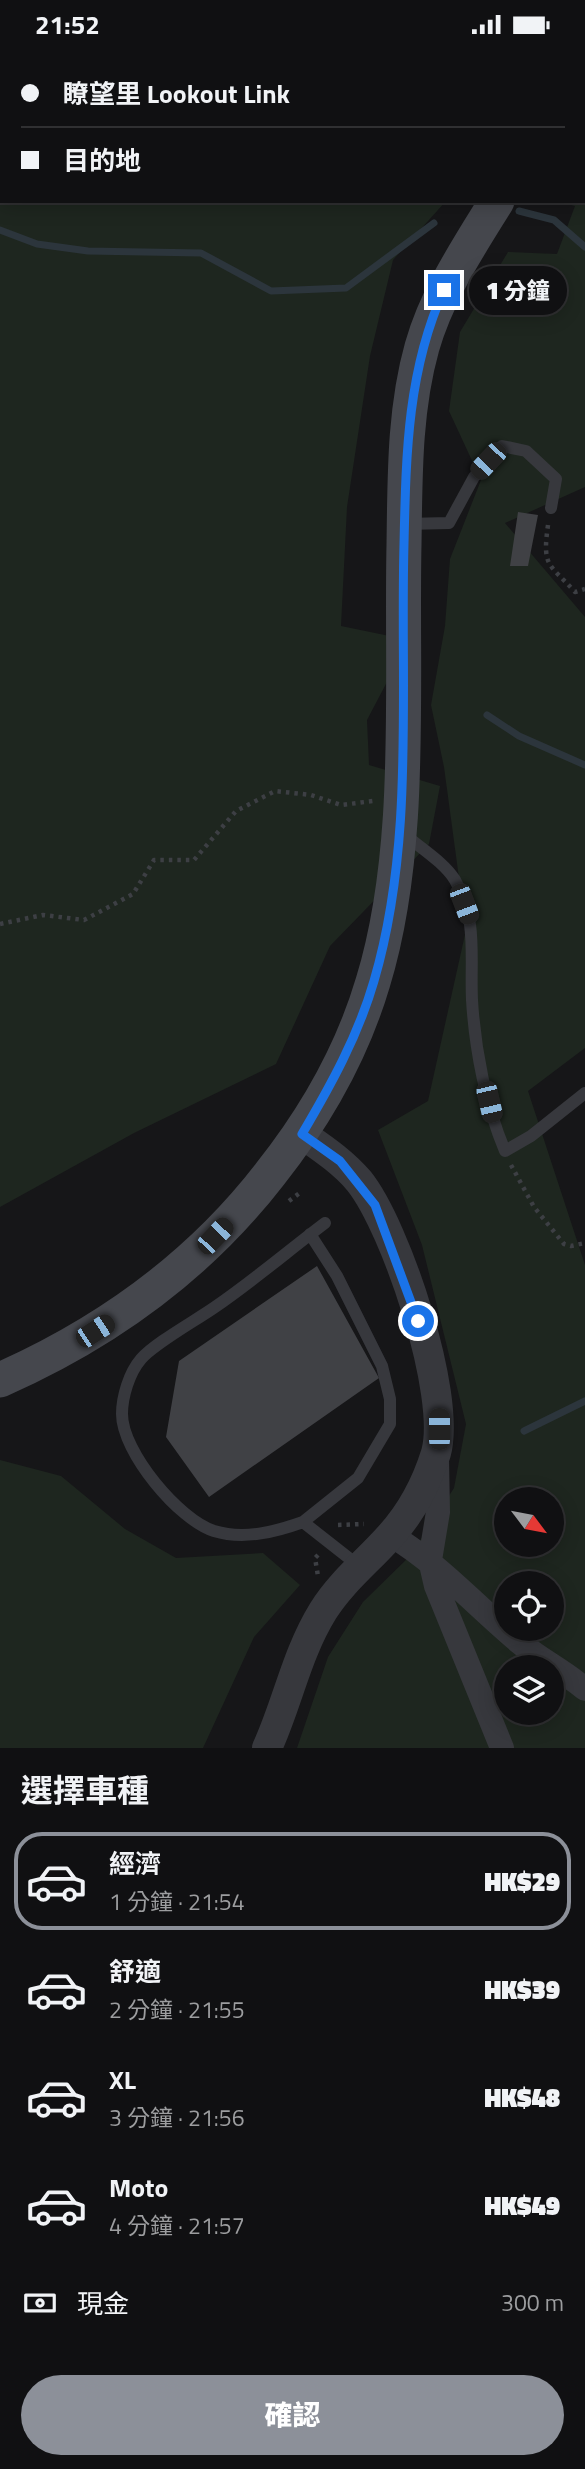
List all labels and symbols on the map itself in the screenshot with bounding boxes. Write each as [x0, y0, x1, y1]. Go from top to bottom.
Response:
callout: 1 分鐘 [468, 265, 566, 315]
route end [428, 274, 460, 306]
car [466, 438, 511, 484]
car [447, 881, 482, 927]
car [475, 1079, 504, 1125]
car [193, 1214, 238, 1258]
route start [402, 1305, 434, 1337]
car [72, 1311, 119, 1351]
car [429, 1408, 450, 1450]
north arrow [494, 1487, 564, 1557]

